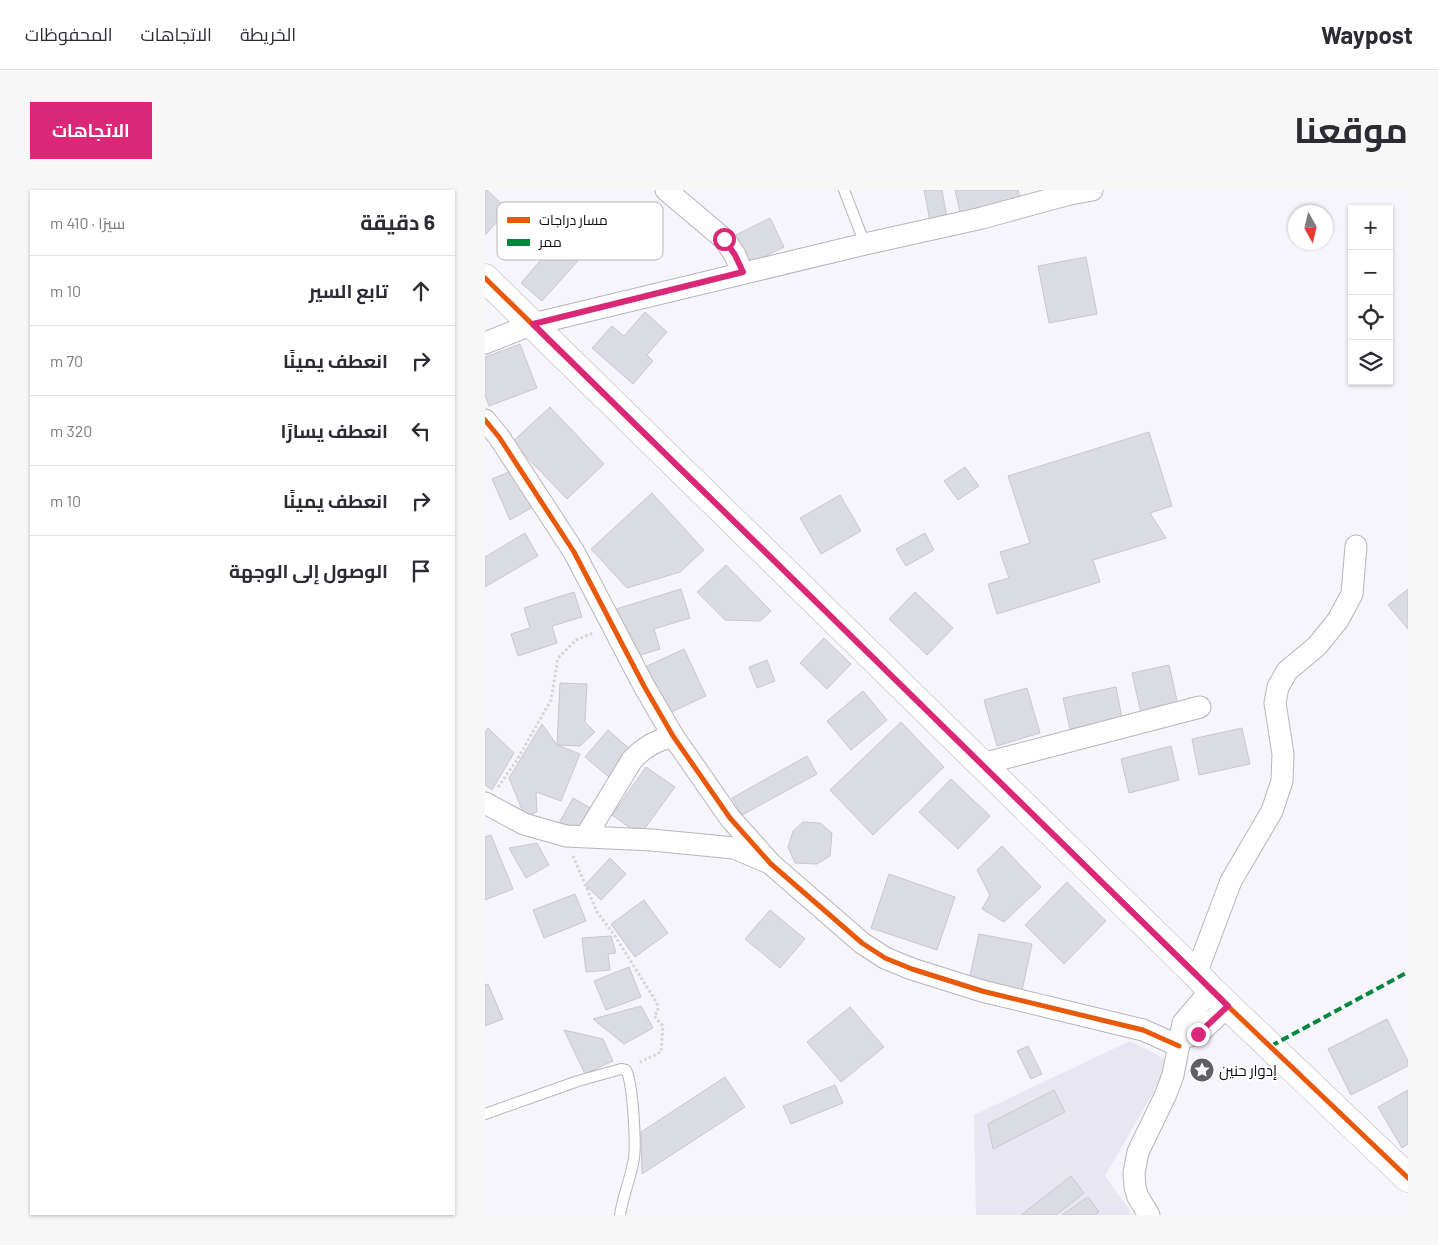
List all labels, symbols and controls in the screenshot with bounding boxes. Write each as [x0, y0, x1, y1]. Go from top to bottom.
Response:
text: Waypost [1321, 20, 1413, 49]
text: المحفوظات [25, 23, 113, 45]
text: الاتجاهات [141, 23, 212, 45]
text: الخريطة [240, 23, 296, 45]
button: الاتجاهات [30, 102, 152, 159]
text: موقعنا [1294, 108, 1408, 150]
legend [497, 202, 663, 260]
north arrow [1288, 205, 1333, 250]
map controls [1348, 205, 1393, 385]
button: + [1348, 205, 1393, 250]
text: 6 دقيقة [360, 209, 435, 234]
text: مسار دراجات [539, 211, 608, 228]
text: سيرًا · 410 m [50, 213, 125, 232]
route start [713, 228, 736, 251]
text: ممر [538, 233, 562, 250]
button: − [1348, 250, 1393, 295]
icon: ahead [407, 277, 435, 305]
text: تابع السير [309, 279, 388, 302]
text: 10 m [50, 281, 81, 300]
button: locate [1348, 295, 1393, 340]
button: layers [1348, 340, 1393, 385]
icon: right [407, 347, 435, 375]
text: انعطف يمينًا [283, 349, 388, 372]
text: 70 m [50, 351, 83, 370]
icon: left [407, 417, 435, 445]
text: انعطف يسارًا [281, 419, 388, 442]
text: 320 m [50, 421, 92, 440]
icon: right [407, 487, 435, 515]
text: انعطف يمينًا [283, 489, 388, 512]
text: 10 m [50, 491, 81, 510]
icon: arrive [407, 557, 435, 585]
text: الوصول إلى الوجهة [229, 559, 388, 582]
route end [1187, 1023, 1210, 1046]
place icon: إدوار حنين [1189, 1057, 1215, 1083]
place label: إدوار حنين [1219, 1061, 1277, 1081]

